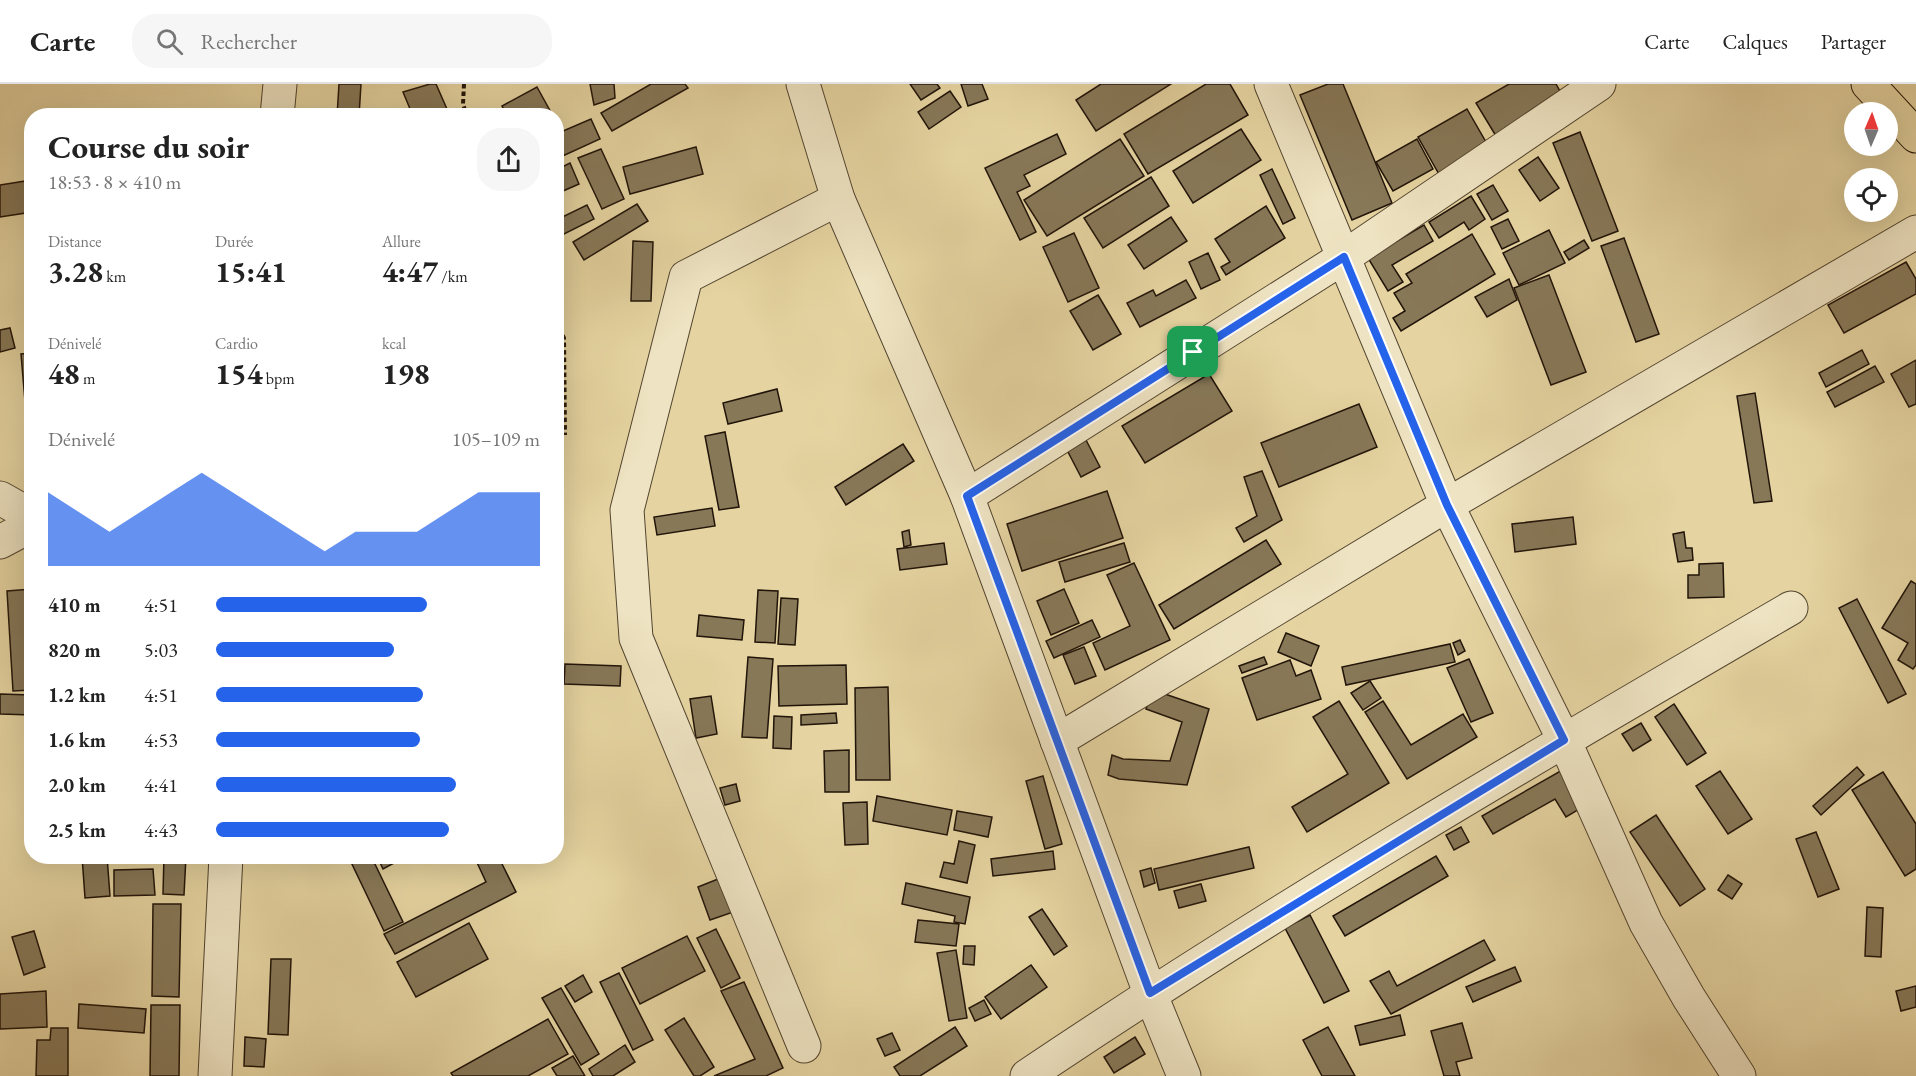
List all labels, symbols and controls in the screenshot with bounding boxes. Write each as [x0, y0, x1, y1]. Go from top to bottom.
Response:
search box [132, 14, 552, 68]
text: Carte [30, 23, 96, 59]
icon: search [153, 25, 186, 58]
text: Rechercher [201, 27, 297, 56]
text: Carte [1644, 28, 1689, 55]
text: Calques [1722, 28, 1788, 55]
text: Partager [1821, 28, 1886, 55]
north arrow [1844, 102, 1898, 156]
map controls [1844, 102, 1898, 222]
text: Course du soir [48, 125, 249, 168]
button: share [477, 128, 540, 191]
button: locate [1844, 168, 1898, 222]
text: 18:53 · 8 × 410 m [48, 169, 181, 195]
text: Distance [48, 231, 101, 252]
text: Durée [215, 231, 253, 252]
text: Allure [382, 231, 421, 252]
text: 3.28 [48, 252, 103, 291]
text: 15:41 [215, 252, 287, 291]
text: 4:47 [382, 252, 438, 291]
text: km [103, 266, 126, 287]
text: /km [438, 266, 468, 287]
pin [1167, 326, 1218, 377]
text: Dénivelé [48, 333, 102, 354]
text: Cardio [215, 333, 258, 354]
text: kcal [382, 333, 406, 354]
icon: arrive [1176, 335, 1209, 368]
text: 48 [48, 354, 80, 393]
text: 154 [215, 354, 263, 393]
text: 198 [382, 354, 430, 393]
text: m [80, 368, 95, 389]
text: bpm [263, 368, 295, 389]
text: Dénivelé [48, 426, 115, 452]
text: 105–109 m [452, 426, 540, 452]
text: 410 m [48, 592, 101, 618]
text: 4:51 [144, 592, 178, 618]
text: 820 m [48, 637, 101, 663]
text: 5:03 [144, 637, 178, 663]
text: 1.2 km [48, 682, 106, 708]
text: 4:51 [144, 682, 178, 708]
text: 1.6 km [48, 727, 106, 753]
text: 4:53 [144, 727, 178, 753]
text: 2.0 km [48, 772, 106, 798]
text: 4:41 [144, 772, 178, 798]
text: 2.5 km [48, 817, 106, 843]
text: 4:43 [144, 817, 178, 843]

